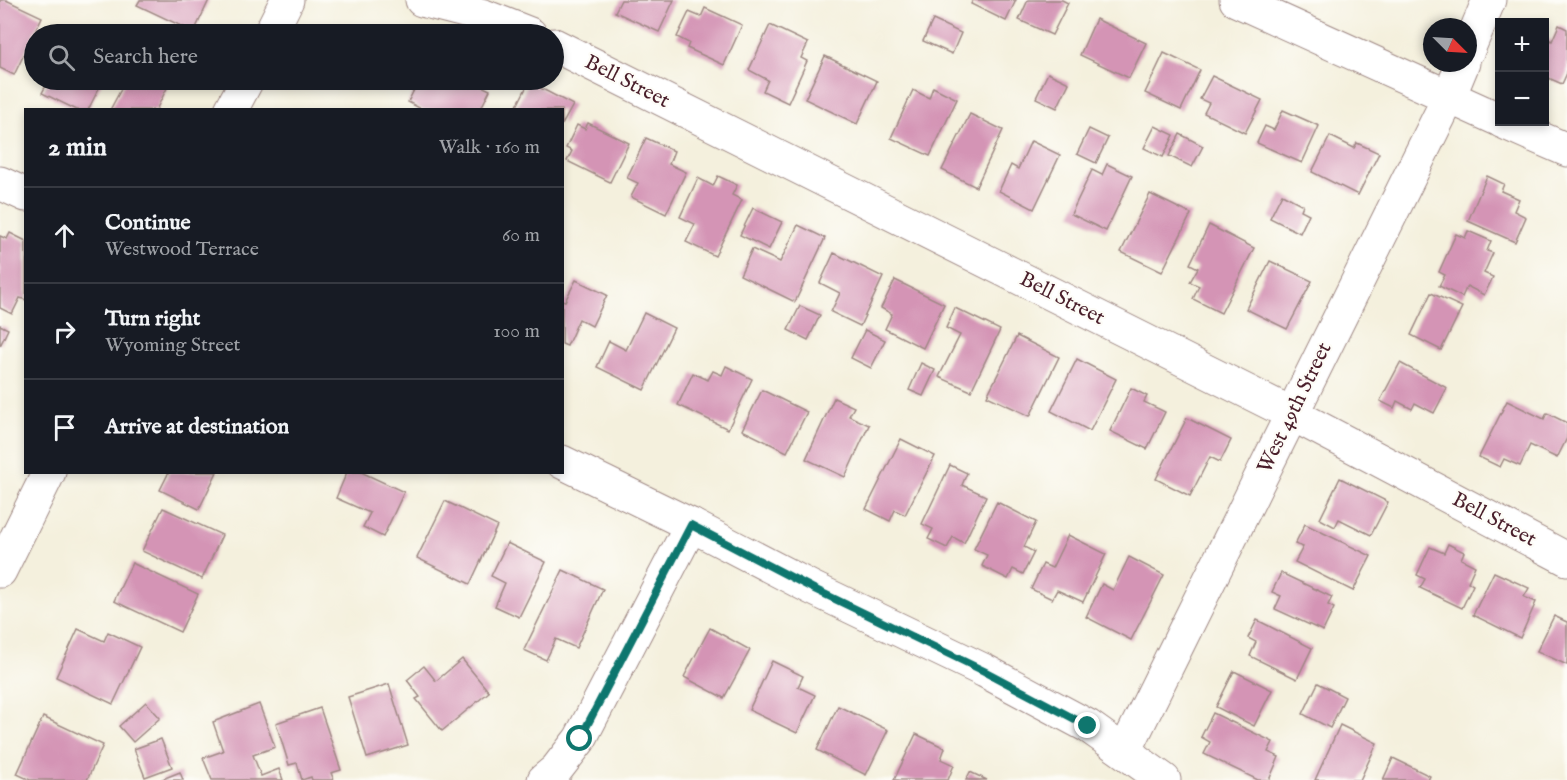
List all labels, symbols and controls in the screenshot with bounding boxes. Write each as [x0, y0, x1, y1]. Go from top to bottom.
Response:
north arrow [1423, 18, 1477, 72]
map controls [1495, 18, 1549, 126]
button: + [1495, 18, 1549, 72]
search box [24, 24, 564, 90]
icon: search [45, 41, 78, 74]
text: Search here [93, 43, 198, 71]
street label: Bell Street [580, 49, 674, 115]
button: − [1495, 72, 1549, 126]
text: 2 min [48, 131, 107, 164]
text: Walk · 160 m [439, 135, 540, 160]
text: Continue [105, 209, 191, 237]
icon: ahead [48, 219, 81, 252]
text: 60 m [502, 223, 540, 248]
text: Westwood Terrace [105, 237, 259, 262]
street label: Bell Street [1015, 266, 1109, 332]
text: Turn right [105, 305, 200, 333]
icon: right [48, 315, 81, 348]
text: 100 m [493, 319, 540, 344]
text: Wyoming Street [105, 333, 240, 358]
street label: West 49th Street [1252, 338, 1338, 478]
icon: arrive [48, 411, 81, 444]
text: Arrive at destination [105, 413, 289, 441]
street label: Bell Street [1447, 487, 1541, 553]
route end [1074, 712, 1100, 738]
route start [566, 725, 592, 751]

